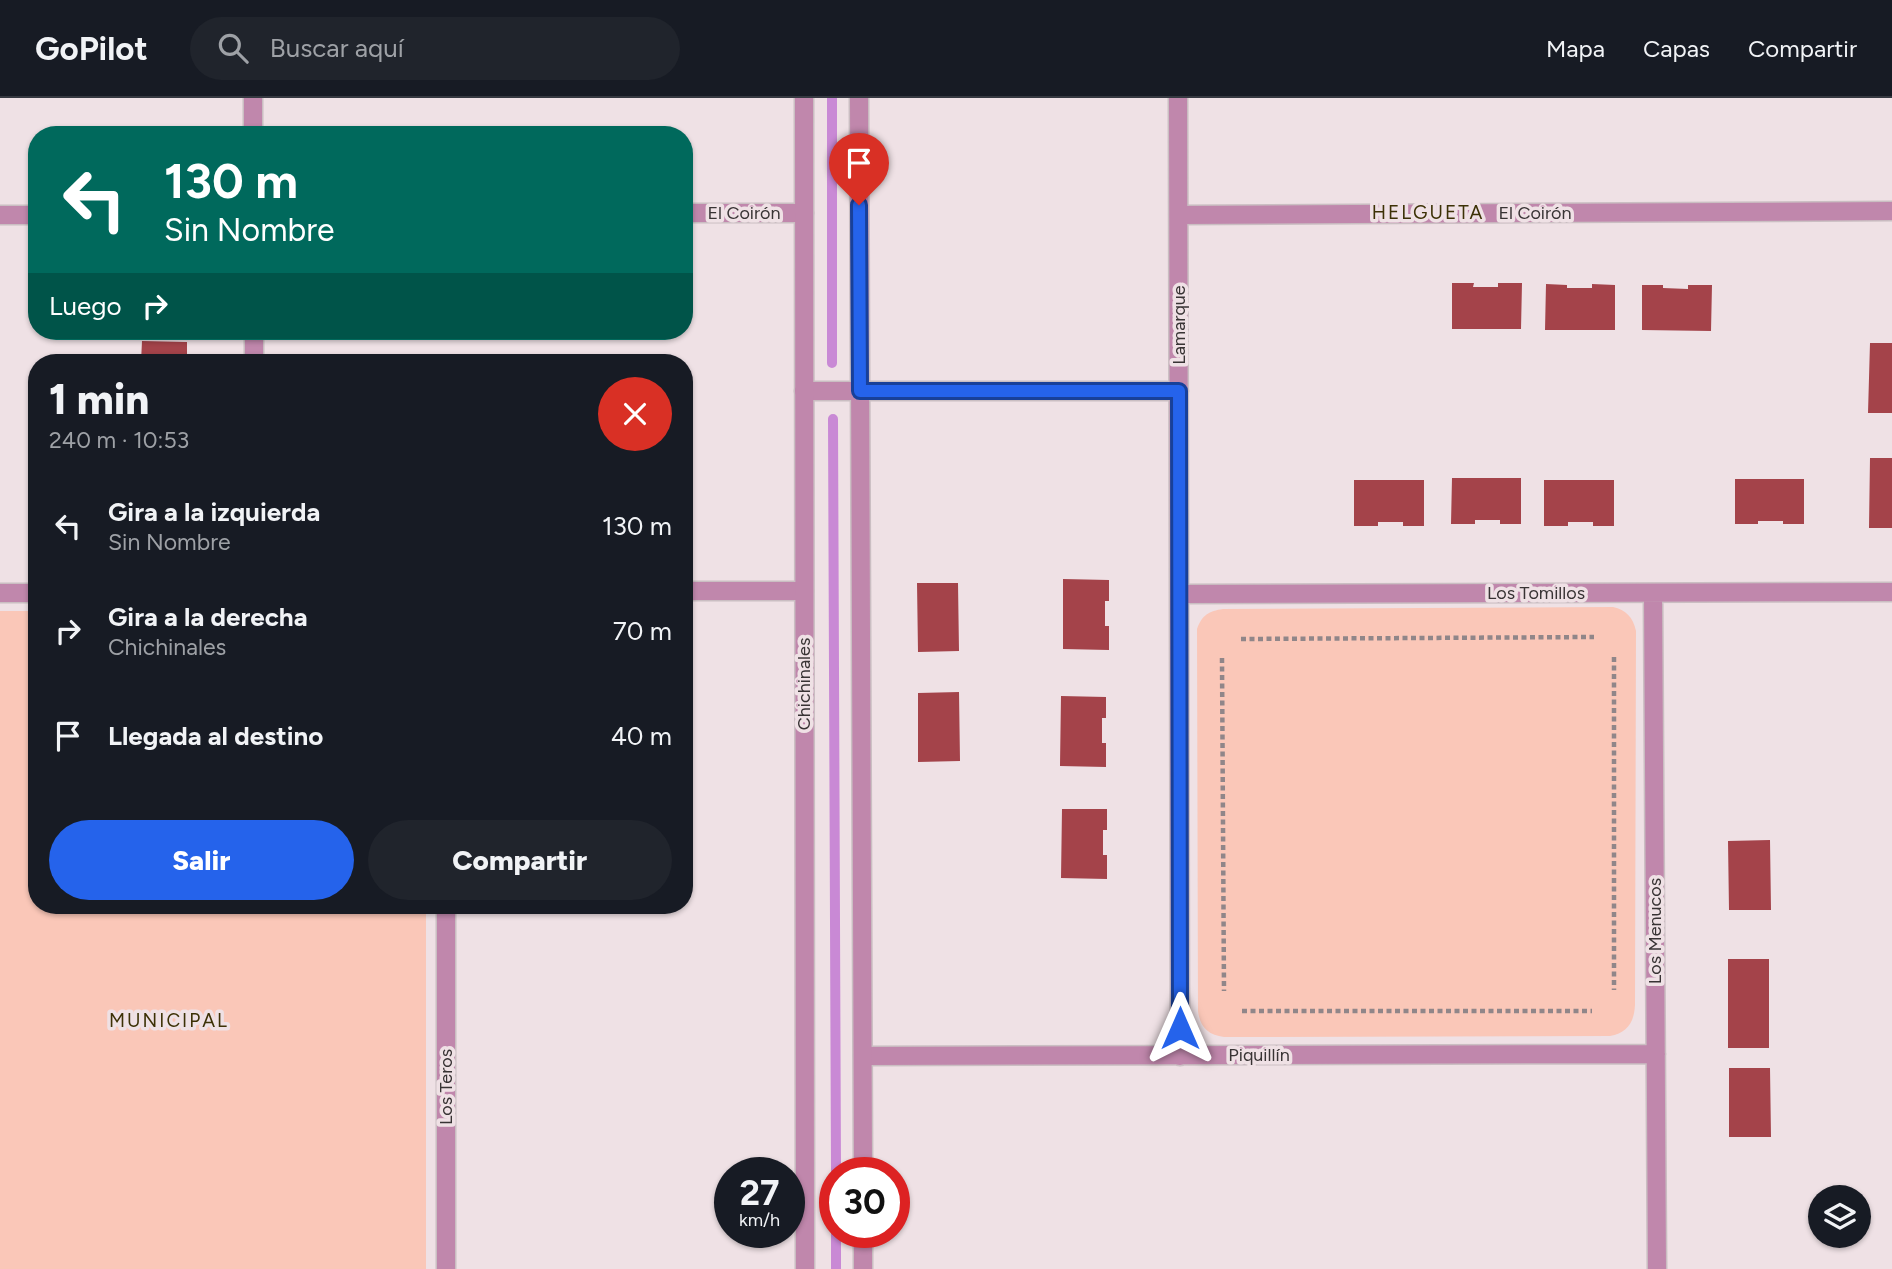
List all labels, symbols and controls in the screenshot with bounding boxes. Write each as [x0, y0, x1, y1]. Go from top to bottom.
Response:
search box [190, 17, 680, 80]
text: GoPilot [35, 29, 148, 68]
icon: search [214, 29, 252, 67]
text: Buscar aquí [270, 32, 404, 64]
text: Mapa [1546, 34, 1605, 63]
text: Capas [1643, 34, 1710, 63]
text: Compartir [1748, 34, 1857, 63]
pin [829, 133, 889, 205]
icon: arrive [840, 144, 878, 182]
text: 130 m [164, 151, 298, 210]
icon: left [49, 154, 140, 245]
district label: HELGUETA [1372, 201, 1484, 224]
street label: El Coirón [707, 202, 781, 224]
street label: El Coirón [1498, 202, 1572, 224]
text: Sin Nombre [164, 211, 334, 249]
street label: Lamarque [1168, 285, 1190, 365]
icon: right [136, 287, 174, 325]
text: Luego [49, 290, 122, 322]
text: 1 min [49, 374, 149, 425]
button: close [598, 377, 672, 451]
text: 240 m · 10:53 [49, 426, 189, 454]
text: Gira a la izquierda [108, 496, 320, 528]
icon: left [49, 507, 87, 545]
text: 130 m [602, 510, 672, 542]
text: Sin Nombre [108, 528, 231, 556]
street label: Los Tomillos [1487, 582, 1585, 604]
text: Gira a la derecha [108, 601, 308, 633]
icon: right [49, 612, 87, 650]
text: 70 m [613, 615, 672, 647]
text: Chichinales [108, 633, 226, 661]
street label: Chichinales [793, 638, 815, 730]
icon: arrive [49, 717, 87, 755]
text: Llegada al destino [108, 720, 323, 752]
text: 40 m [611, 720, 672, 752]
button: Salir [49, 820, 354, 900]
button: Compartir [368, 820, 672, 900]
street label: Los Menucos [1644, 878, 1666, 984]
position arrow [1143, 991, 1217, 1065]
district label: MUNICIPAL [109, 1009, 229, 1032]
street label: Piquillín [1228, 1044, 1290, 1066]
street label: Los Teros [435, 1049, 457, 1125]
speed limit sign: 30 [819, 1157, 910, 1248]
text: 27 [740, 1172, 779, 1214]
map controls [1808, 1185, 1871, 1248]
button: layers [1808, 1185, 1871, 1248]
text: km/h [739, 1209, 780, 1231]

